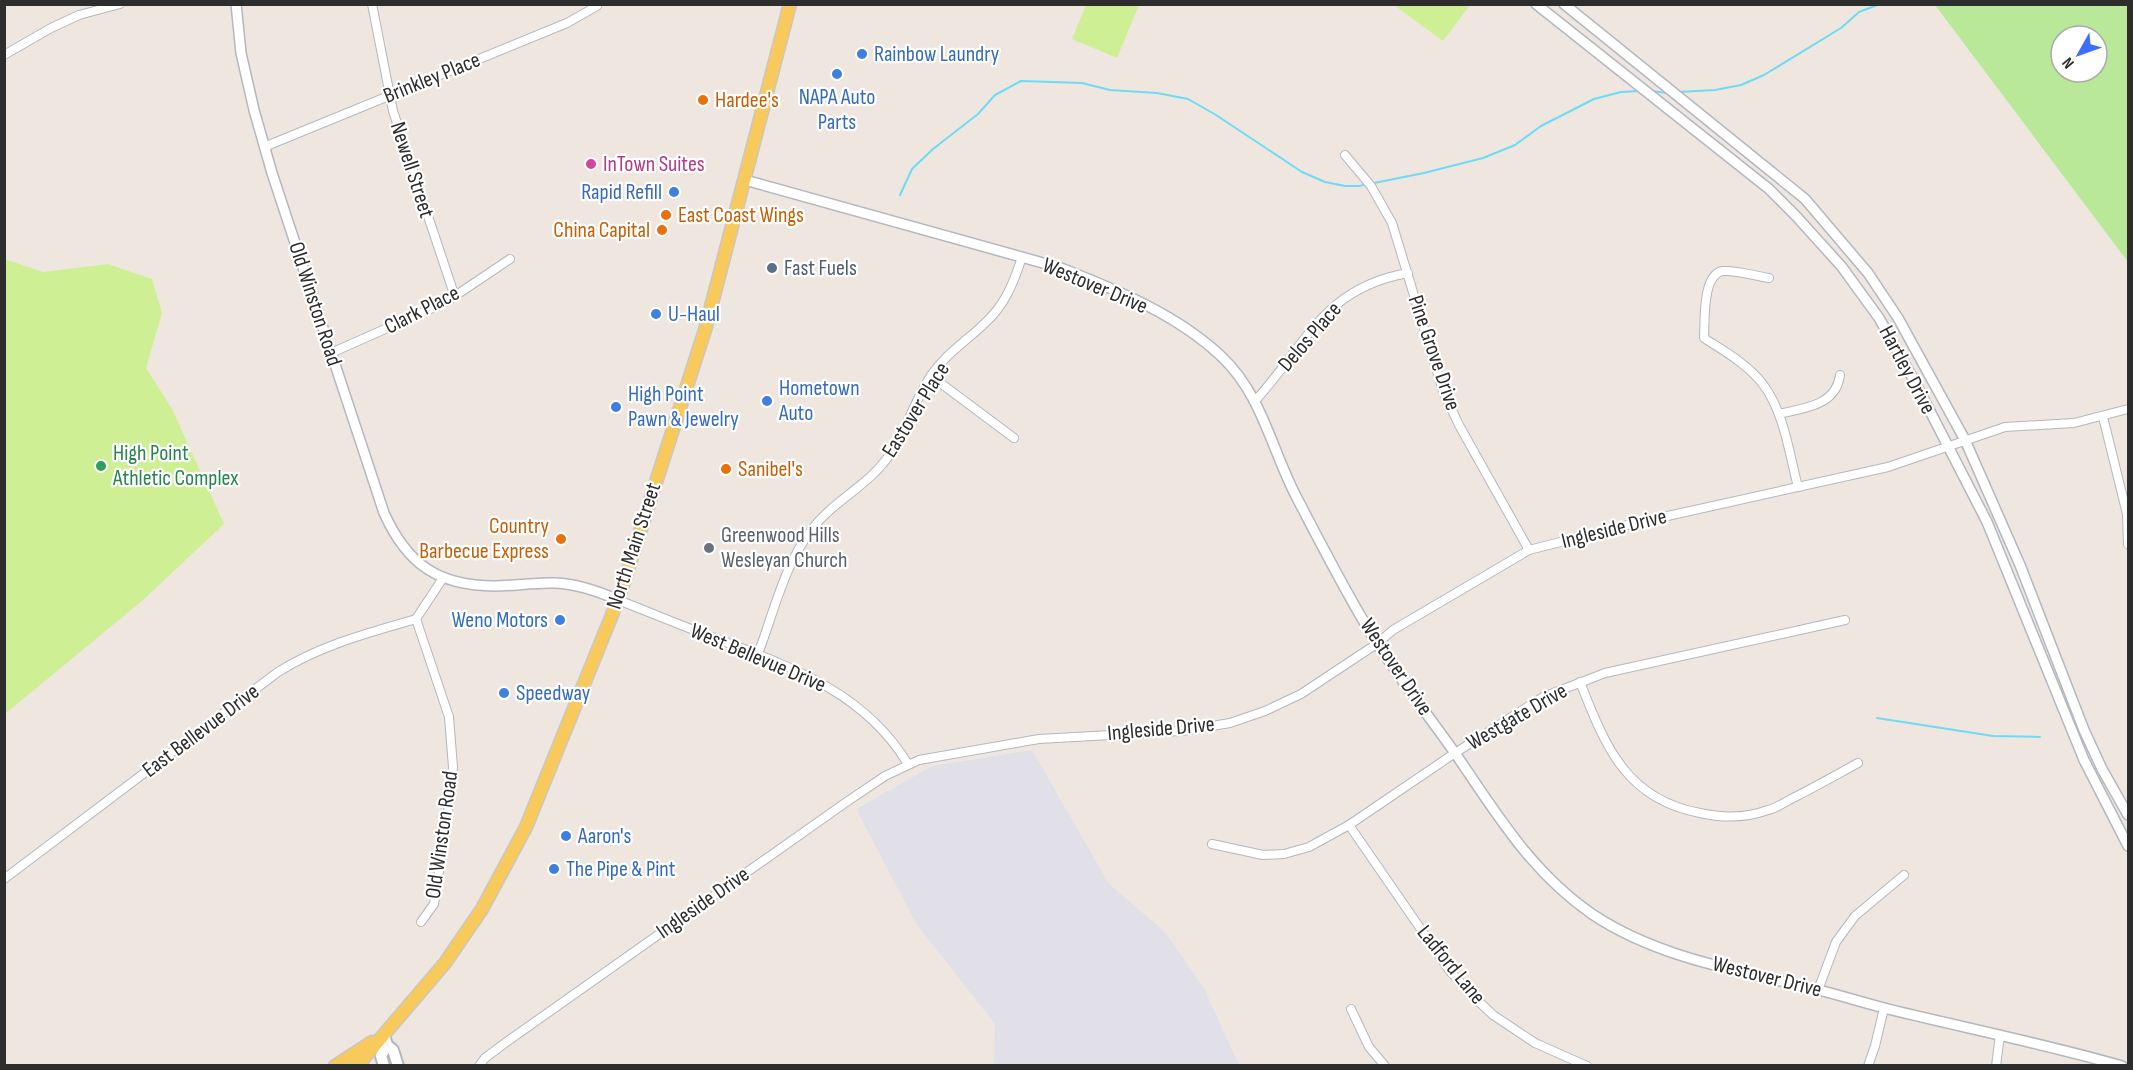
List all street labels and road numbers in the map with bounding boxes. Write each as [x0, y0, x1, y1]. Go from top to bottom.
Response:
street label: Brinkley Place [380, 46, 484, 110]
street label: Newell Street [384, 119, 440, 222]
street label: Old Winston Road [282, 239, 348, 369]
street label: Westover Drive [1038, 252, 1152, 320]
street label: Clark Place [380, 280, 464, 340]
street label: Pine Grove Drive [1402, 292, 1466, 414]
street label: Delos Place [1272, 297, 1348, 377]
street label: Hartley Drive [1873, 321, 1941, 419]
street label: Eastover Place [876, 357, 956, 463]
street label: North Main Street [601, 479, 667, 613]
street label: Ingleside Drive [1559, 503, 1669, 555]
street label: Westover Drive [1354, 613, 1438, 721]
street label: West Bellevue Drive [686, 617, 830, 699]
street label: Westgate Drive [1462, 677, 1572, 757]
street label: East Bellevue Drive [137, 678, 265, 784]
street label: Ingleside Drive [1106, 711, 1216, 747]
street label: Old Winston Road [420, 769, 464, 901]
street label: Ingleside Drive [651, 861, 755, 945]
street label: Ladford Lane [1411, 920, 1491, 1010]
street label: Westover Drive [1710, 950, 1824, 1004]

